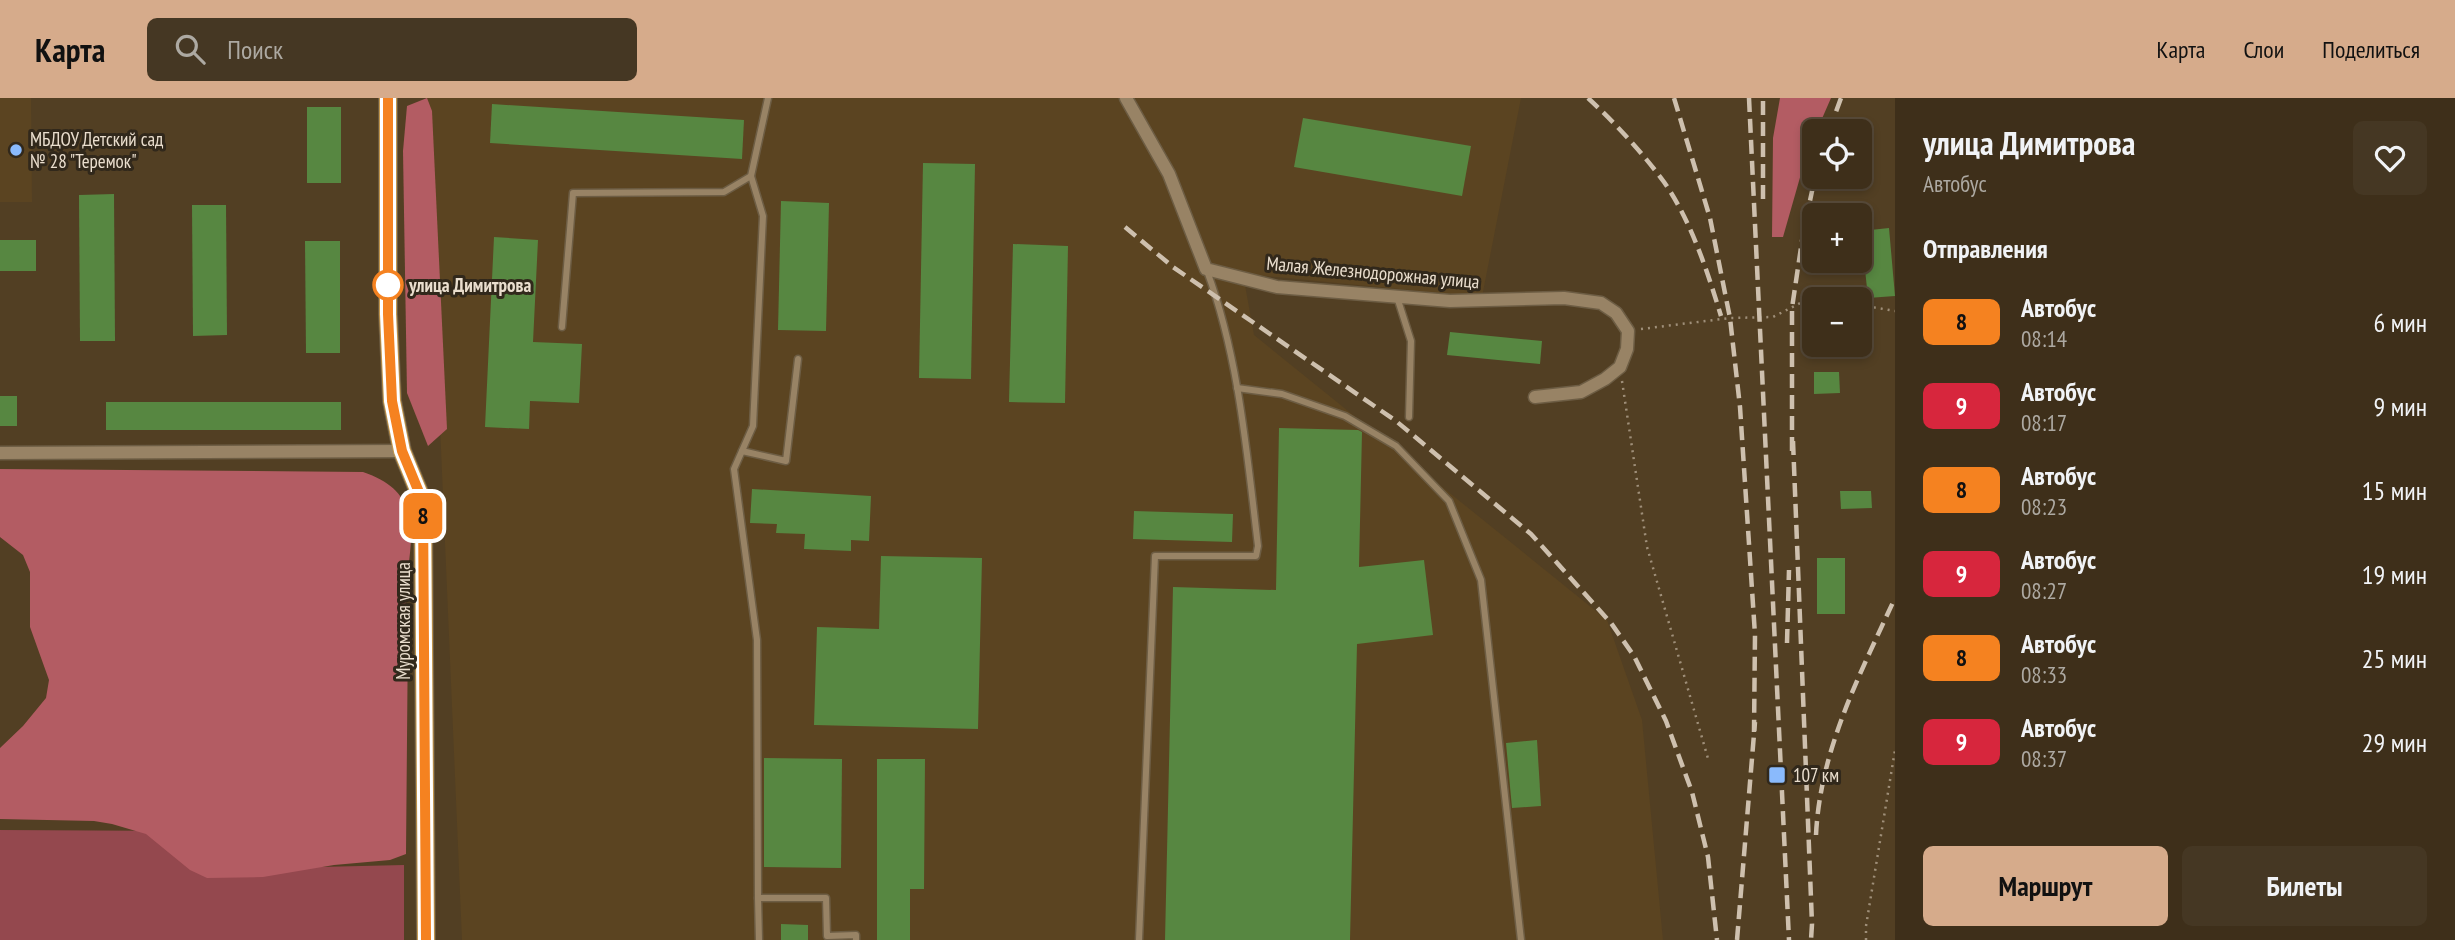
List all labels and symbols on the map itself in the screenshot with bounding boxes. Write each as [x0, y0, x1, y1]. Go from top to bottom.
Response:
place label: МБДОУ Детский сад № 28 "Теремок" [30, 127, 164, 173]
marker: МБДОУ Детский сад № 28 "Теремок" [8, 142, 24, 158]
street label: Малая Железнодорожная улица [1265, 251, 1481, 293]
marker: улица Димитрова [373, 270, 403, 300]
place label: улица Димитрова [408, 273, 531, 297]
line badge: 8 [400, 493, 446, 539]
street label: Муромская улица [391, 562, 415, 680]
place label: 107 км [1793, 763, 1839, 787]
marker: 107 км [1767, 765, 1787, 785]

